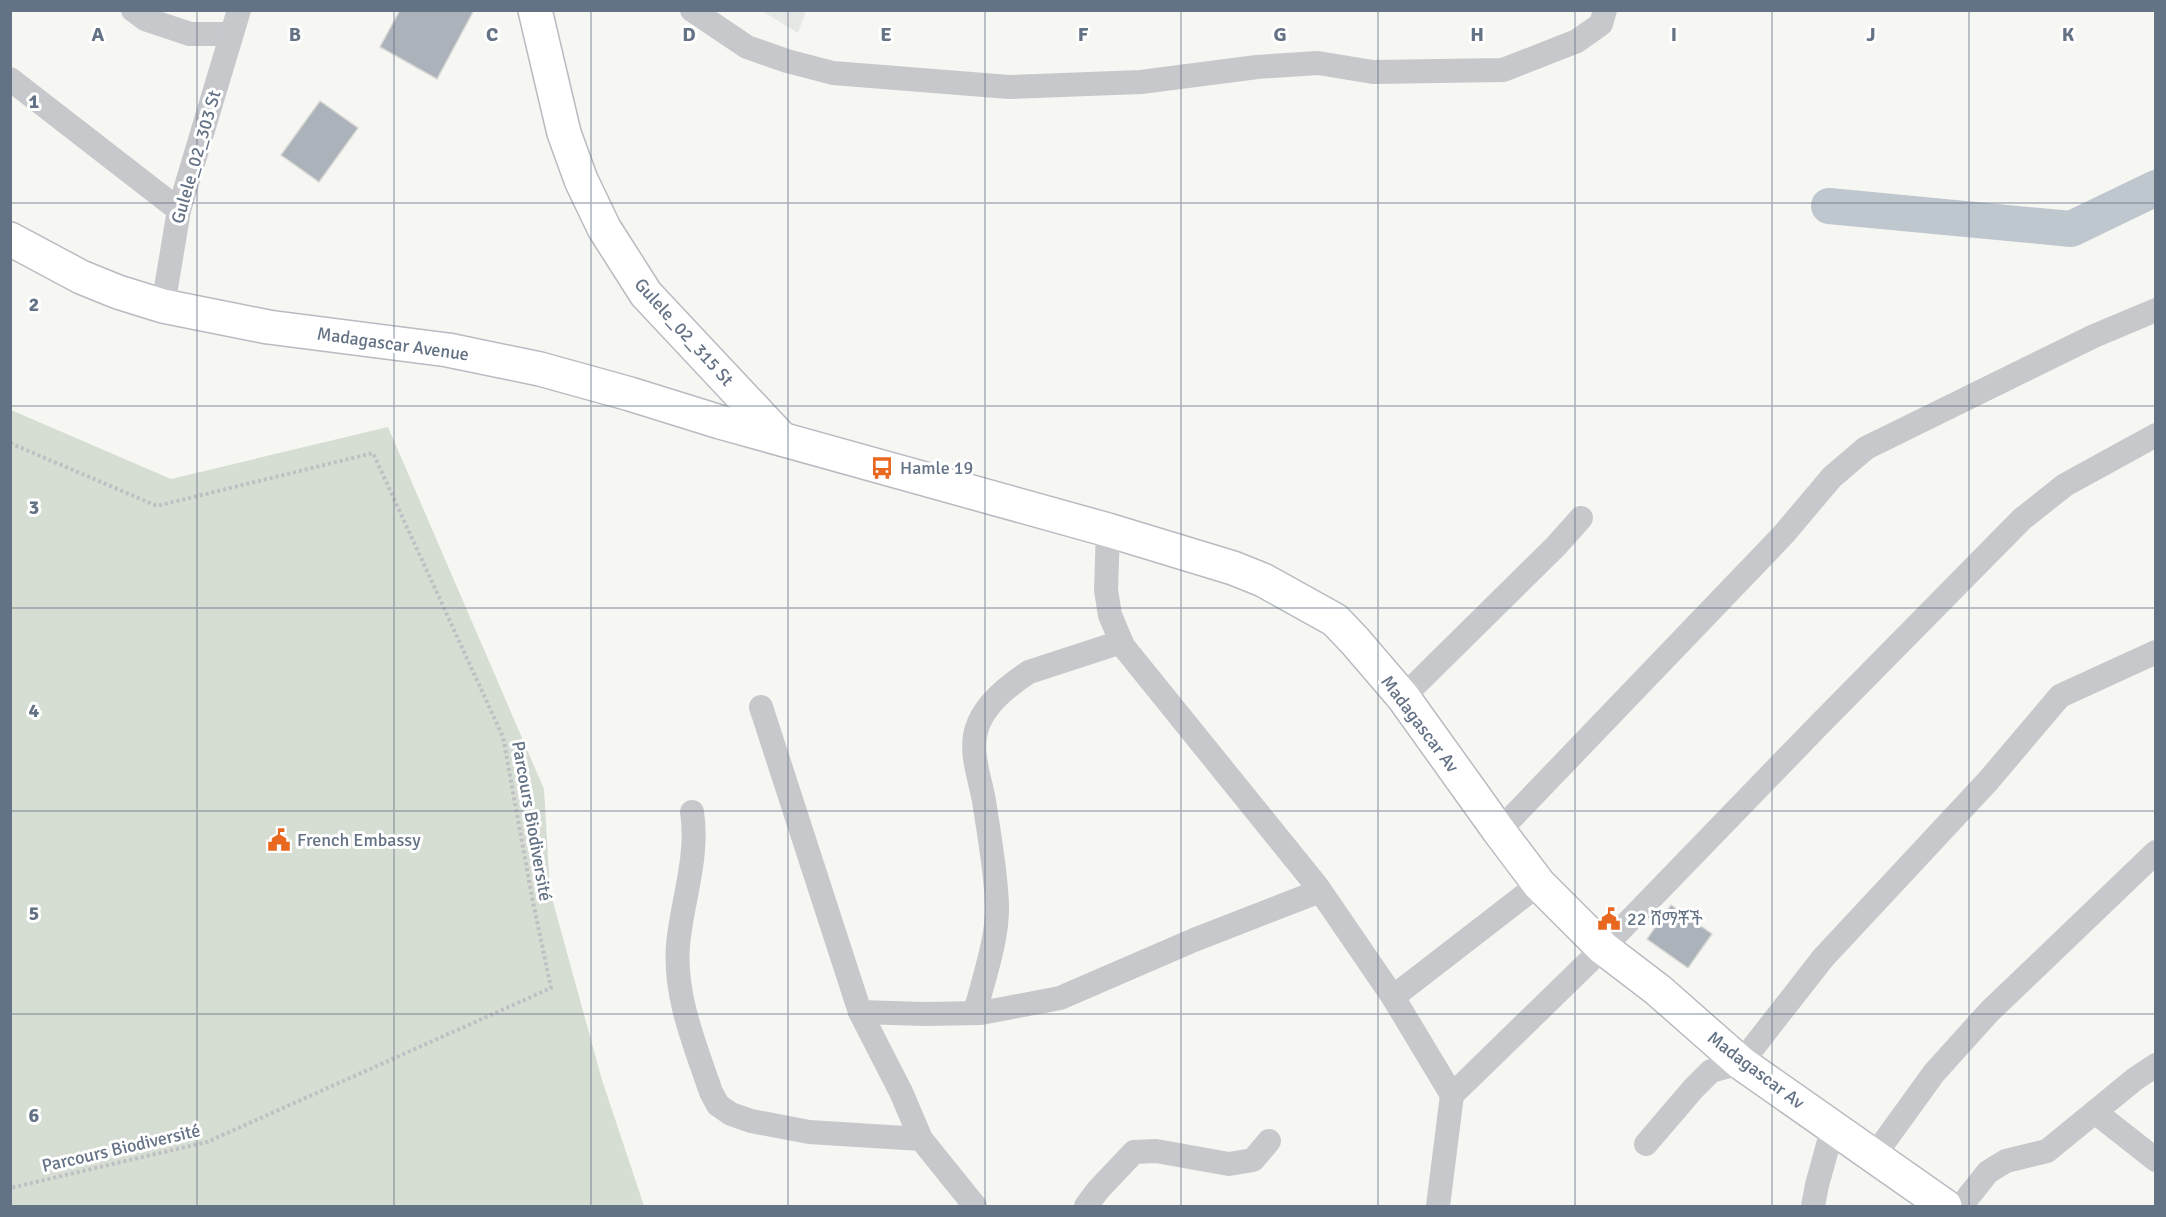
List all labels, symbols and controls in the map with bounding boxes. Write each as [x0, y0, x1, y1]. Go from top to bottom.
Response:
text: A [92, 22, 105, 47]
text: B [289, 22, 301, 47]
text: C [486, 22, 498, 47]
text: D [682, 22, 696, 47]
text: E [880, 22, 892, 47]
text: F [1078, 22, 1089, 47]
text: G [1273, 22, 1287, 47]
text: H [1470, 22, 1484, 47]
text: I [1671, 22, 1677, 47]
text: J [1866, 22, 1876, 47]
text: K [2062, 22, 2075, 47]
street label: Gulele_02_303 St [166, 88, 226, 226]
text: 1 [29, 89, 40, 114]
street label: Gulele_02_315 St [630, 274, 738, 390]
text: 2 [29, 292, 39, 317]
street label: Madagascar Avenue [316, 322, 470, 366]
bus stop icon: Hamle 19 [869, 455, 895, 481]
place label: Hamle 19 [900, 457, 973, 479]
text: 3 [29, 495, 39, 520]
street label: Madagascar Av [1376, 671, 1464, 778]
text: 4 [29, 698, 40, 723]
street label: Parcours Biodiversité [507, 739, 557, 903]
public building icon: French Embassy [266, 827, 292, 853]
place label: French Embassy [297, 829, 421, 851]
text: 5 [29, 901, 39, 926]
public building icon: 22 ሸማቾች [1596, 906, 1622, 932]
place label: 22 ሸማቾች [1627, 908, 1703, 930]
street label: Madagascar Av [1703, 1026, 1810, 1114]
text: 6 [29, 1103, 40, 1128]
street label: Parcours Biodiversité [40, 1119, 202, 1177]

